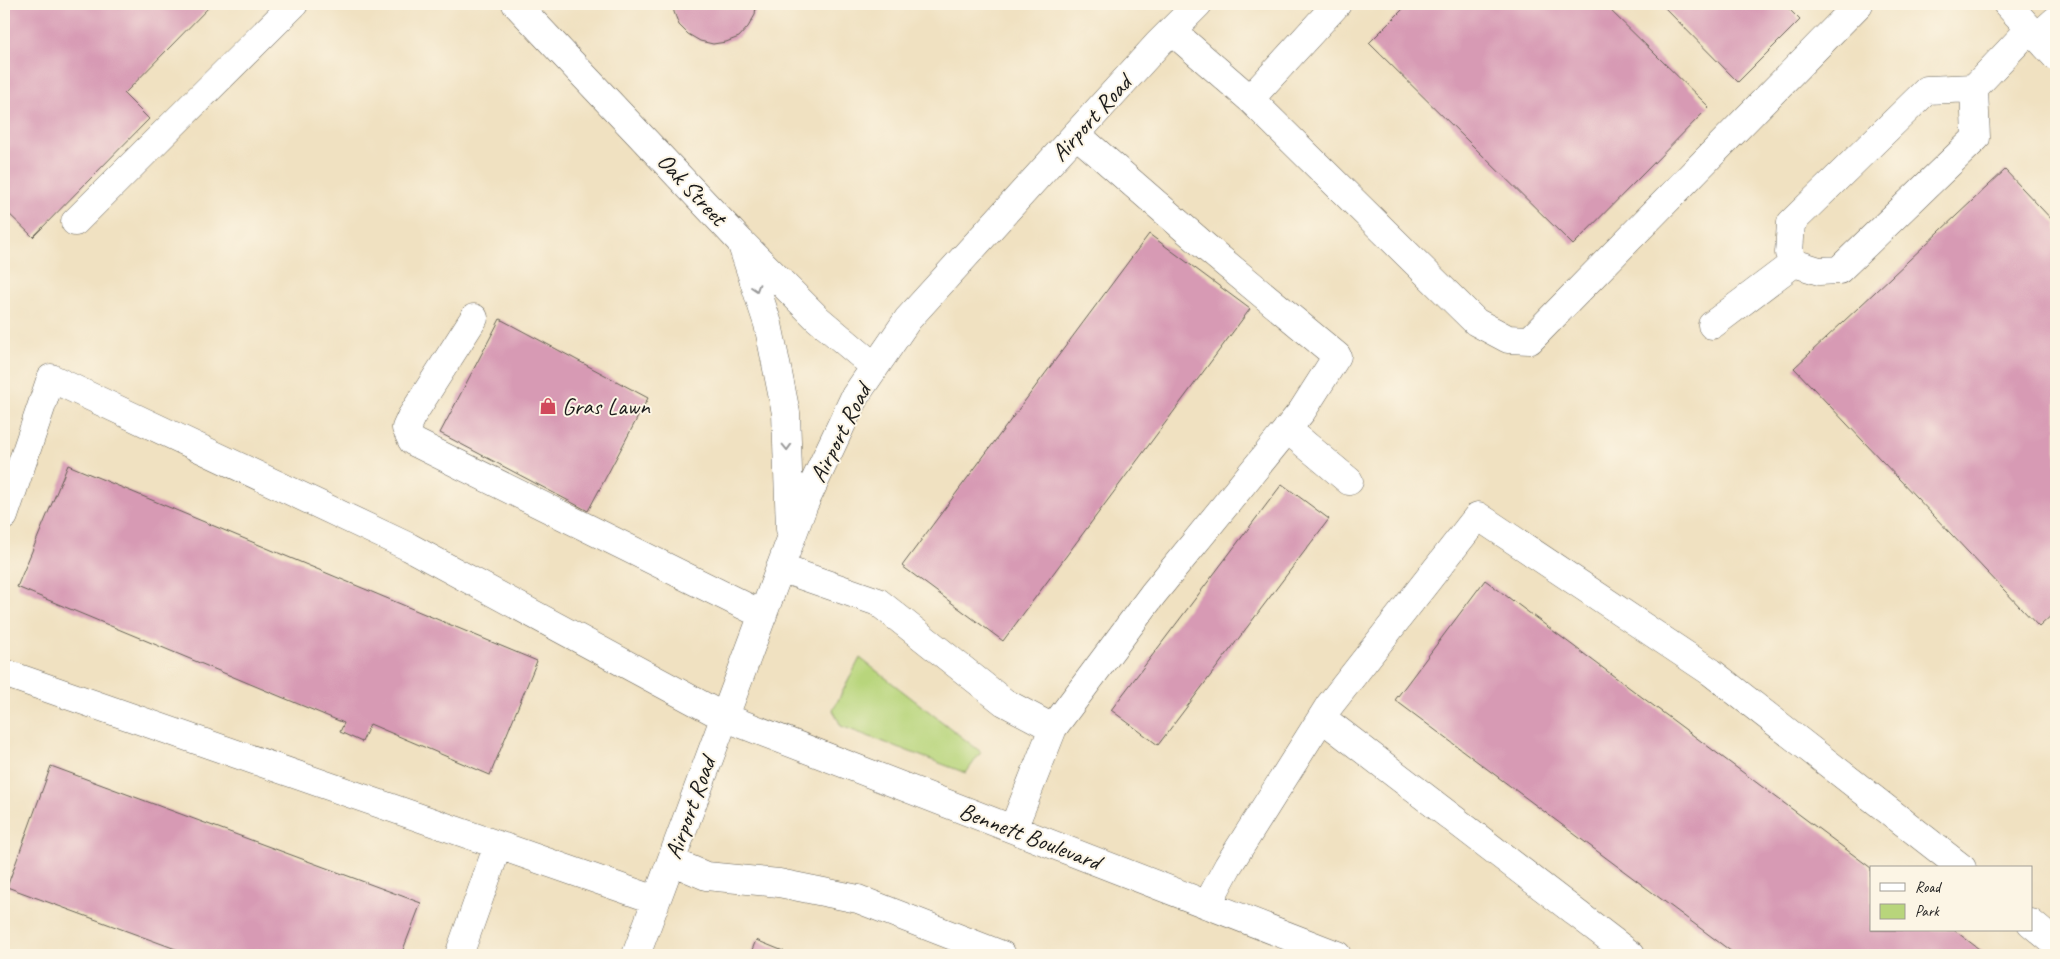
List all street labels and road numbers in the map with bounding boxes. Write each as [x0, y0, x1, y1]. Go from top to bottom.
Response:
street label: Airport Road [1044, 66, 1140, 167]
street label: Oak Street [651, 146, 735, 233]
street label: Airport Road [803, 376, 879, 487]
street label: Airport Road [658, 750, 723, 863]
street label: Bennett Boulevard [955, 795, 1108, 878]

